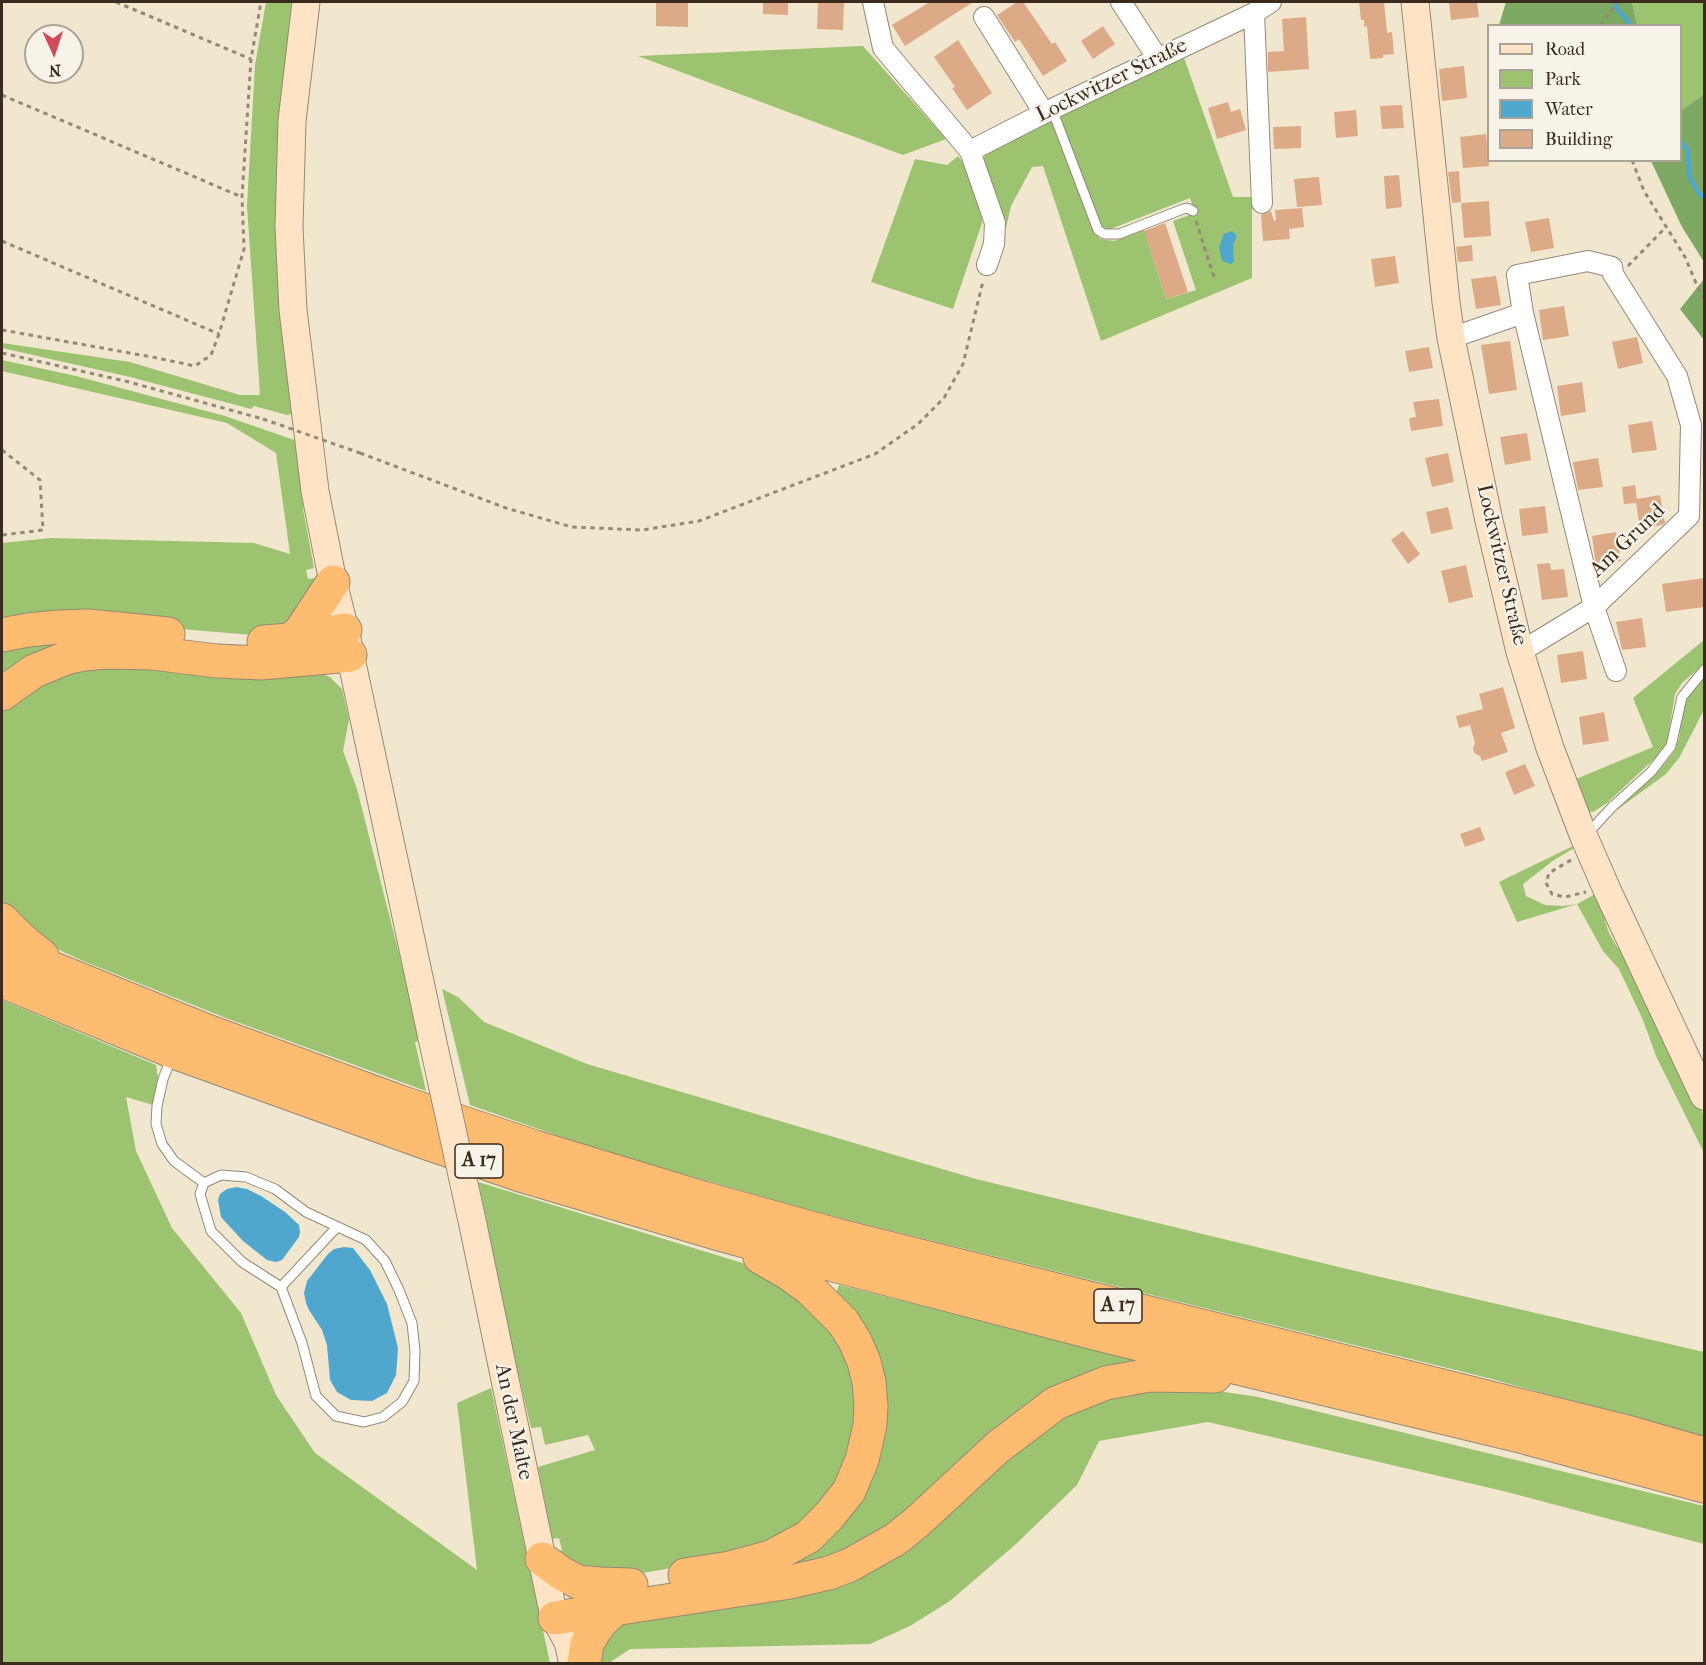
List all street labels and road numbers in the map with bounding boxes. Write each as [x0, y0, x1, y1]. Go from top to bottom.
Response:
street label: Lockwitzer Straße [1032, 34, 1192, 128]
street label: Lockwitzer Straße [1470, 482, 1532, 648]
street label: Am Grund [1585, 499, 1671, 583]
road number: A 17 [455, 1144, 503, 1178]
road number: A 17 [1094, 1289, 1142, 1323]
street label: An der Malte [488, 1362, 538, 1482]

